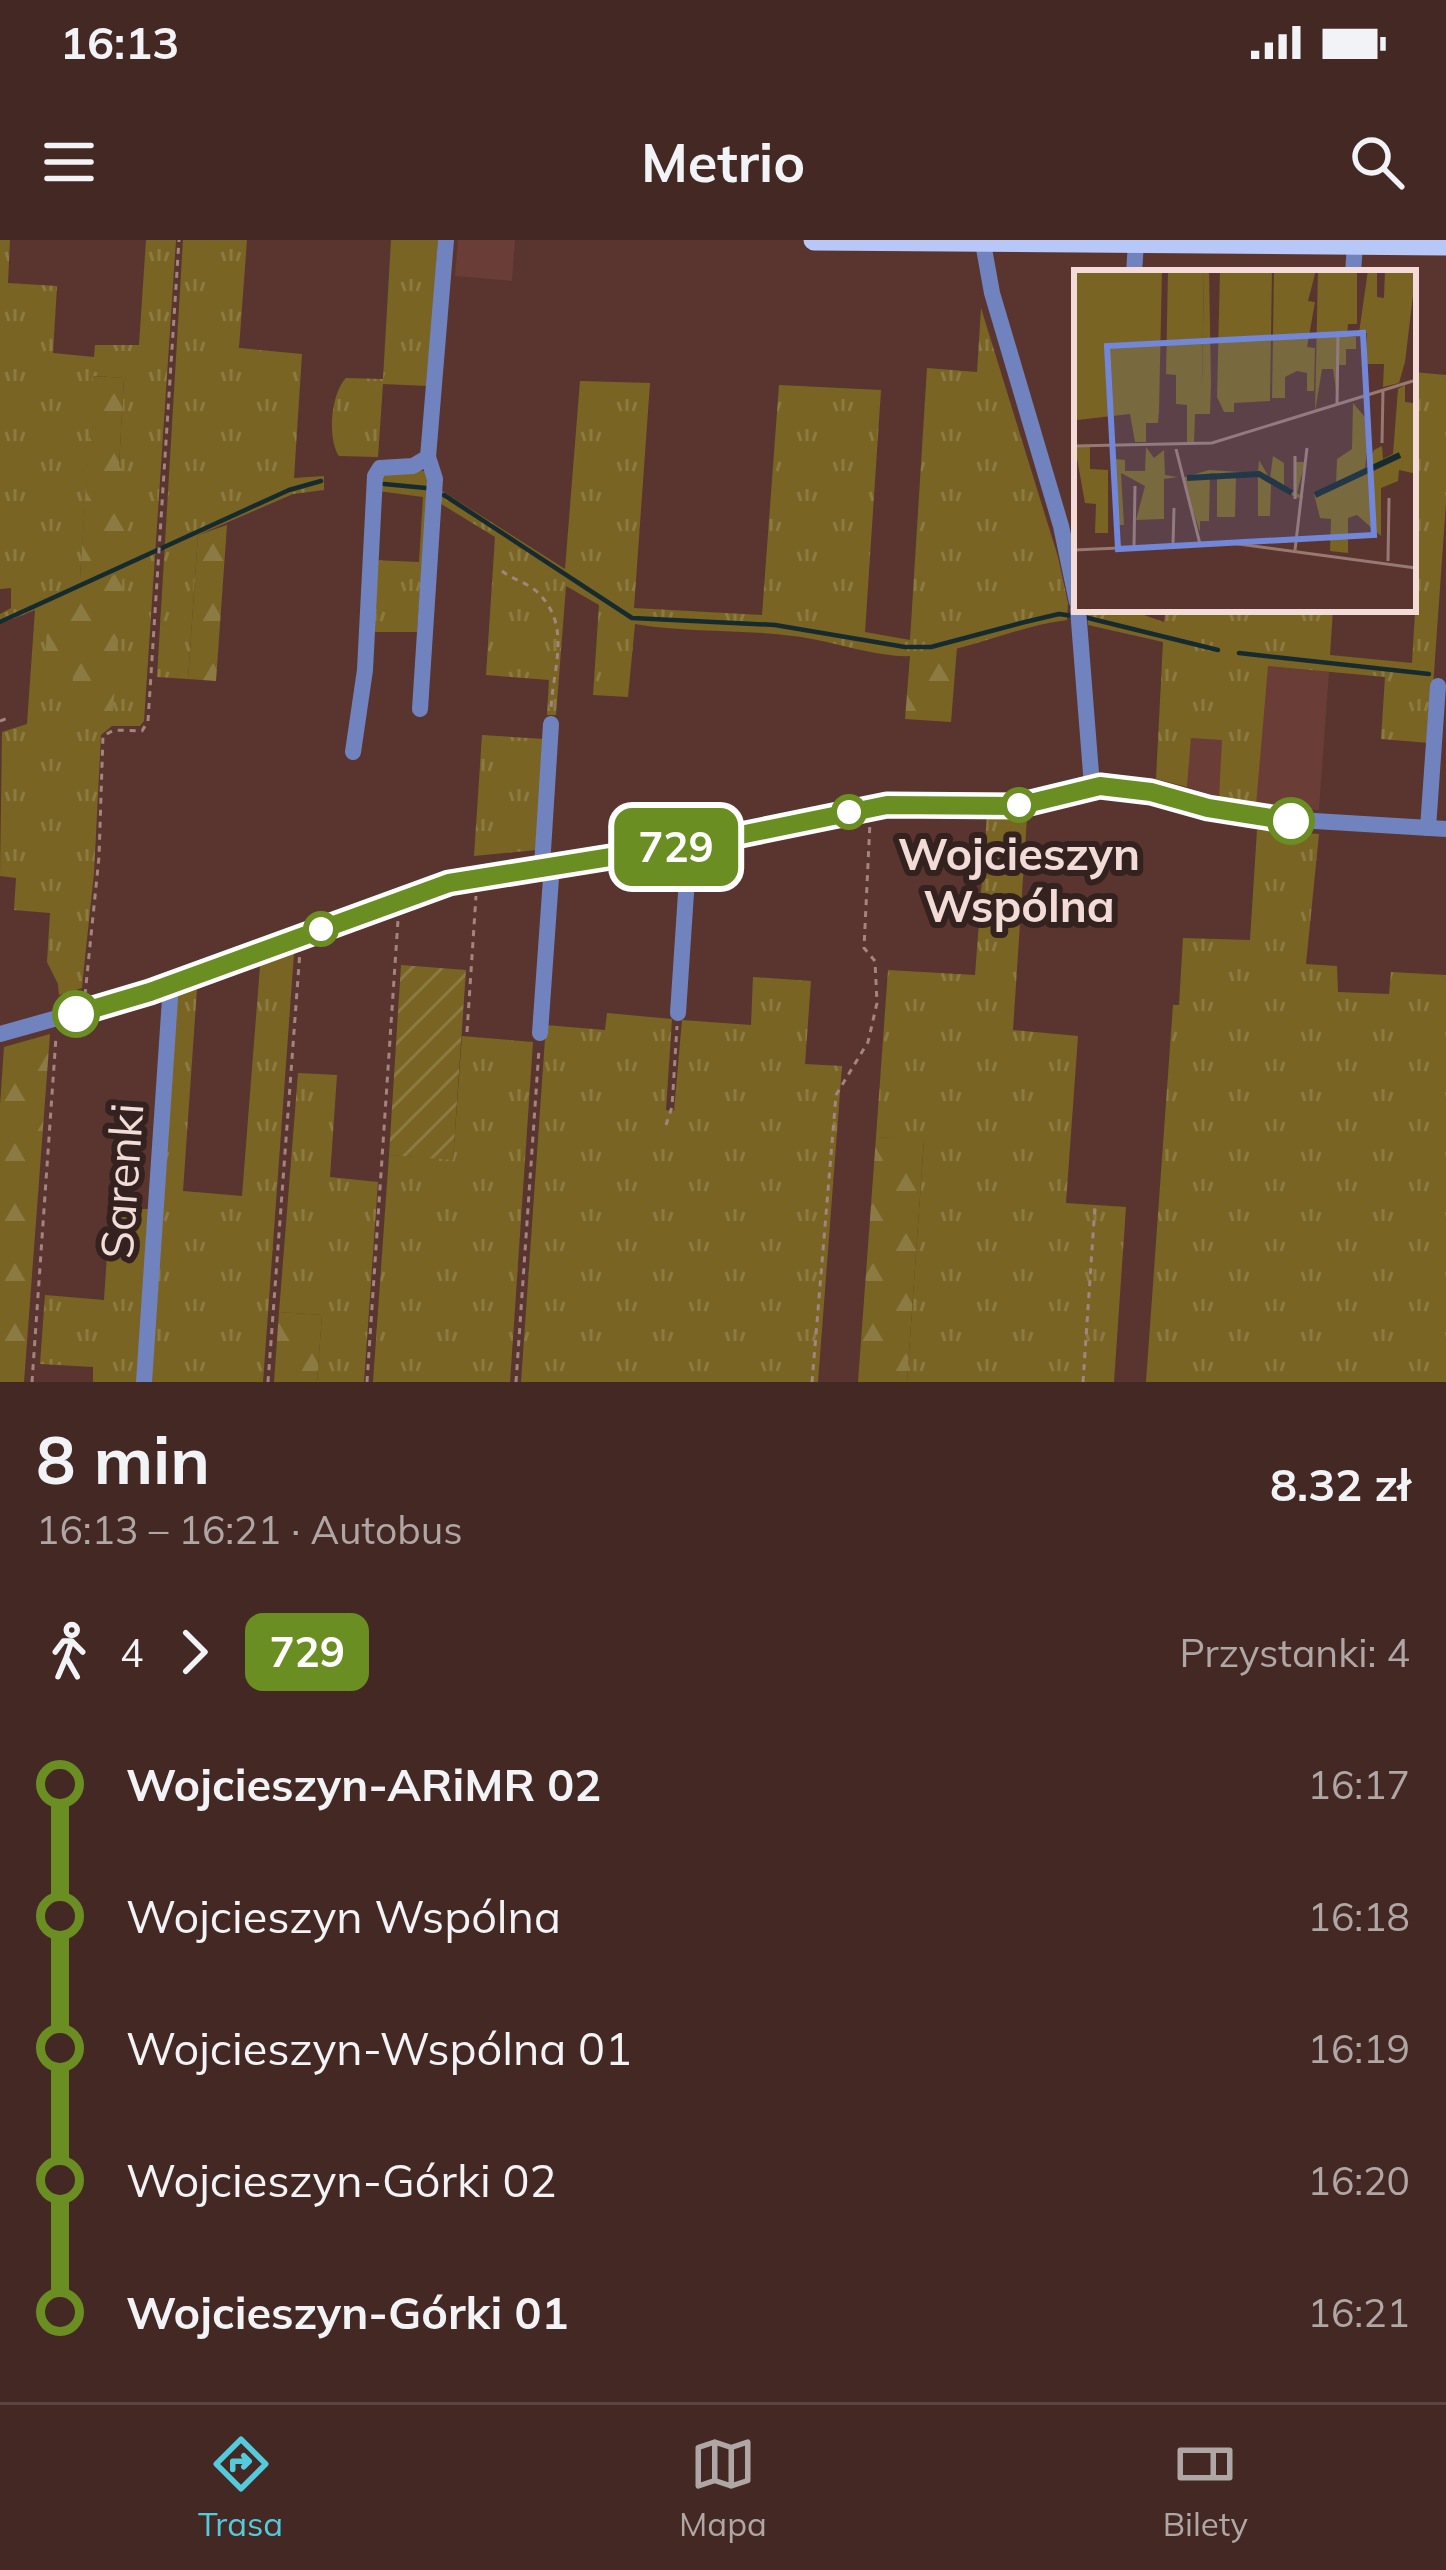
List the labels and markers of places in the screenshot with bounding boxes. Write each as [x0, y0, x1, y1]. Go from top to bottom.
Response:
marker: Wojcieszyn Wspólna [1003, 789, 1035, 821]
unlabelled marker [833, 796, 865, 828]
unlabelled marker [1269, 799, 1313, 843]
place label: Wojcieszyn Wspólna [898, 825, 1140, 933]
unlabelled marker [305, 913, 337, 945]
unlabelled marker [54, 992, 98, 1036]

